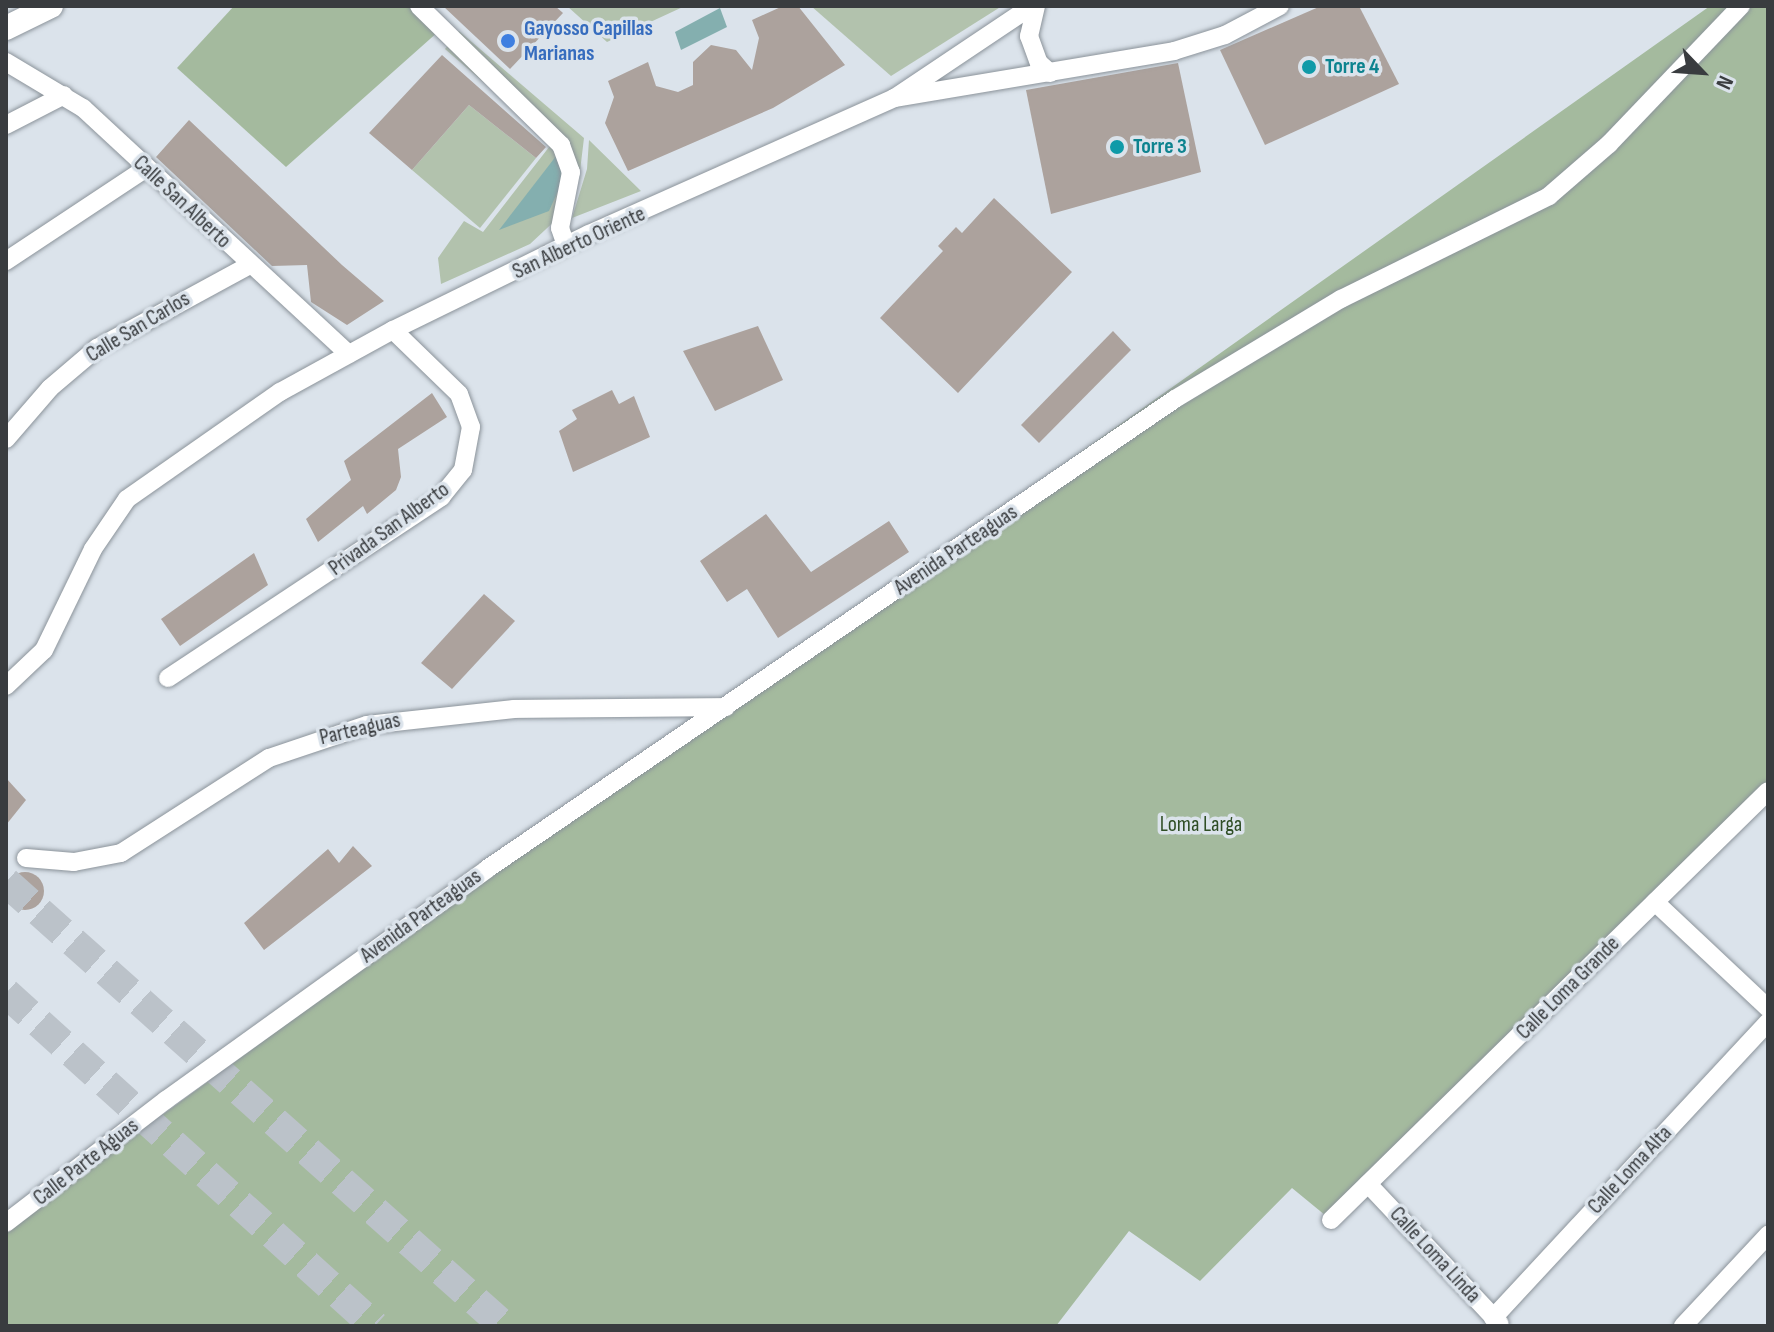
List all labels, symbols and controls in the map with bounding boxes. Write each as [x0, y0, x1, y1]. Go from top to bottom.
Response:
place label: Gayosso Capillas Marianas [524, 15, 653, 66]
marker: Gayosso Capillas Marianas [499, 32, 517, 50]
north arrow [1662, 32, 1742, 112]
place label: Torre 4 [1325, 54, 1379, 80]
marker: Torre 4 [1300, 58, 1318, 76]
text: N [1709, 71, 1739, 93]
place label: Torre 3 [1133, 134, 1187, 160]
marker: Torre 3 [1108, 138, 1126, 156]
street label: Calle San Alberto [128, 150, 236, 254]
street label: San Alberto Oriente [508, 201, 650, 285]
street label: Calle San Carlos [81, 286, 195, 368]
street label: Privada San Alberto [324, 477, 454, 581]
street label: Avenida Parteaguas [889, 499, 1023, 601]
street label: Parteaguas [317, 707, 403, 751]
park label: Loma Larga [1160, 812, 1242, 838]
street label: Avenida Parteaguas [355, 863, 487, 969]
street label: Calle Loma Grande [1511, 931, 1625, 1045]
street label: Calle Parte Aguas [28, 1113, 144, 1211]
street label: Calle Loma Alta [1582, 1120, 1678, 1220]
street label: Calle Loma Linda [1384, 1201, 1486, 1309]

